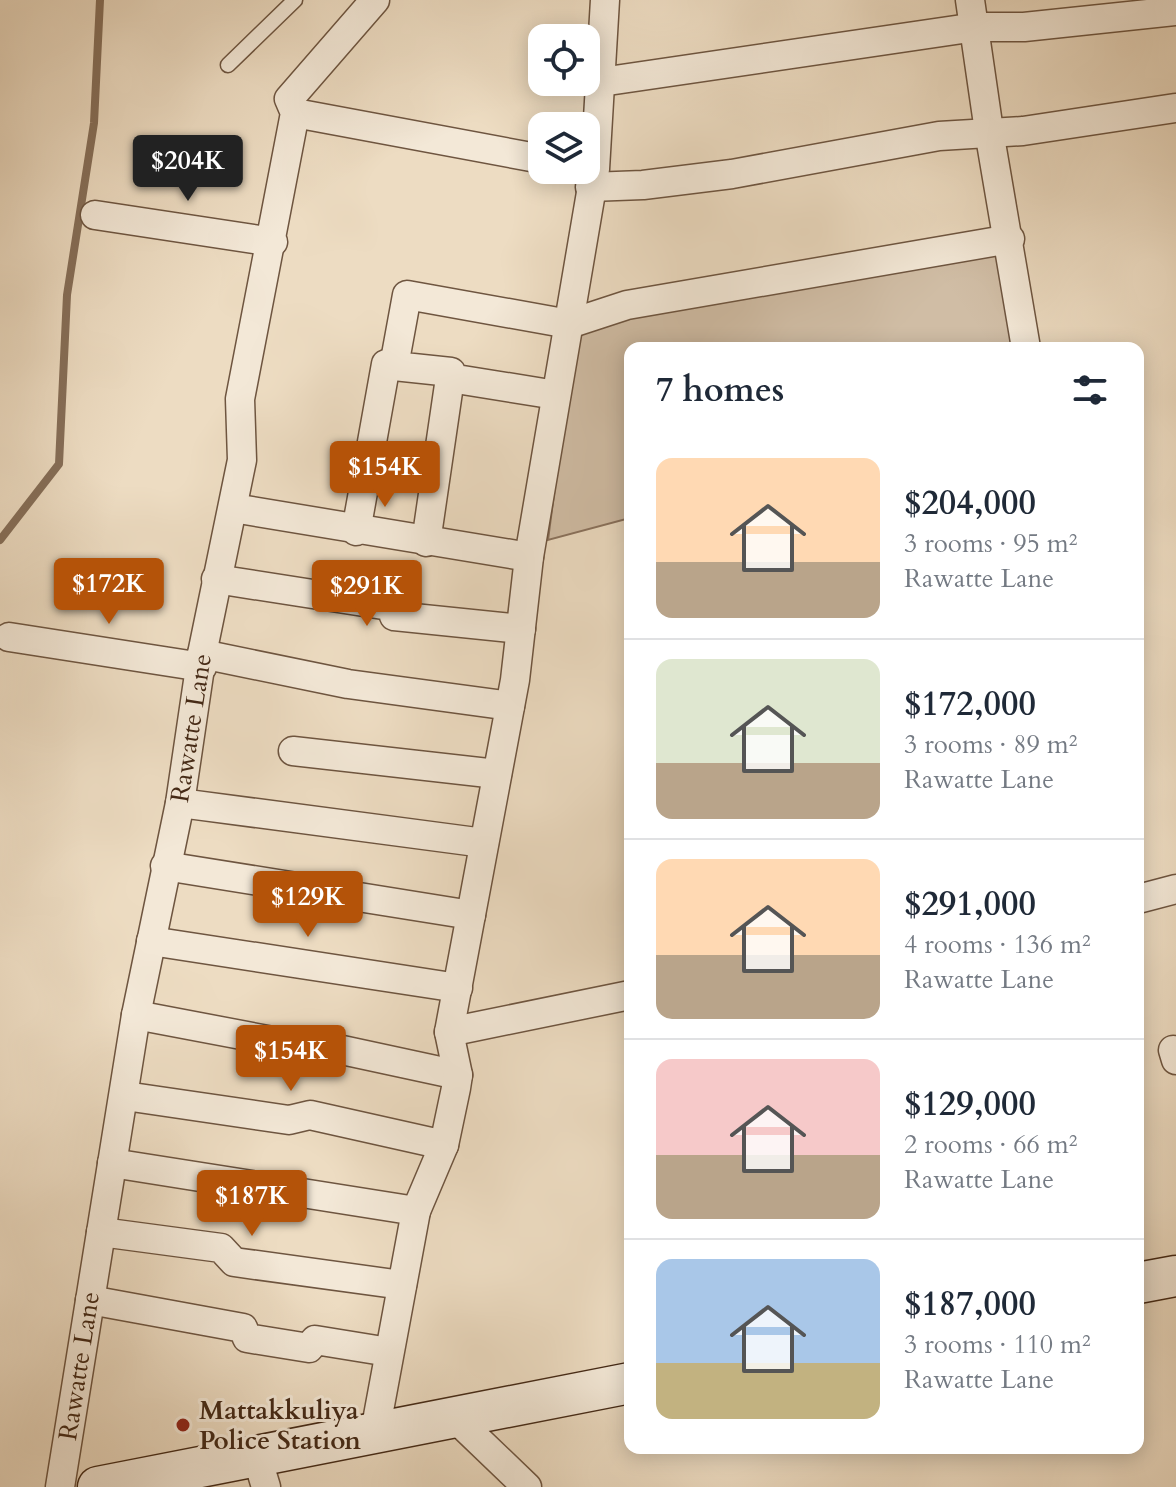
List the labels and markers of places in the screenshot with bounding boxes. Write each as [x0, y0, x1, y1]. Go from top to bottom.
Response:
pin: $204K [132, 135, 244, 203]
pin: $154K [329, 441, 441, 509]
pin: $172K [53, 558, 165, 626]
pin: $291K [311, 560, 423, 628]
pin: $129K [252, 871, 364, 939]
pin: $154K [235, 1025, 347, 1093]
pin: $187K [196, 1170, 308, 1238]
place label: Mattakkuliya Police Station [199, 1393, 361, 1458]
marker: Mattakkuliya Police Station [174, 1416, 192, 1434]

